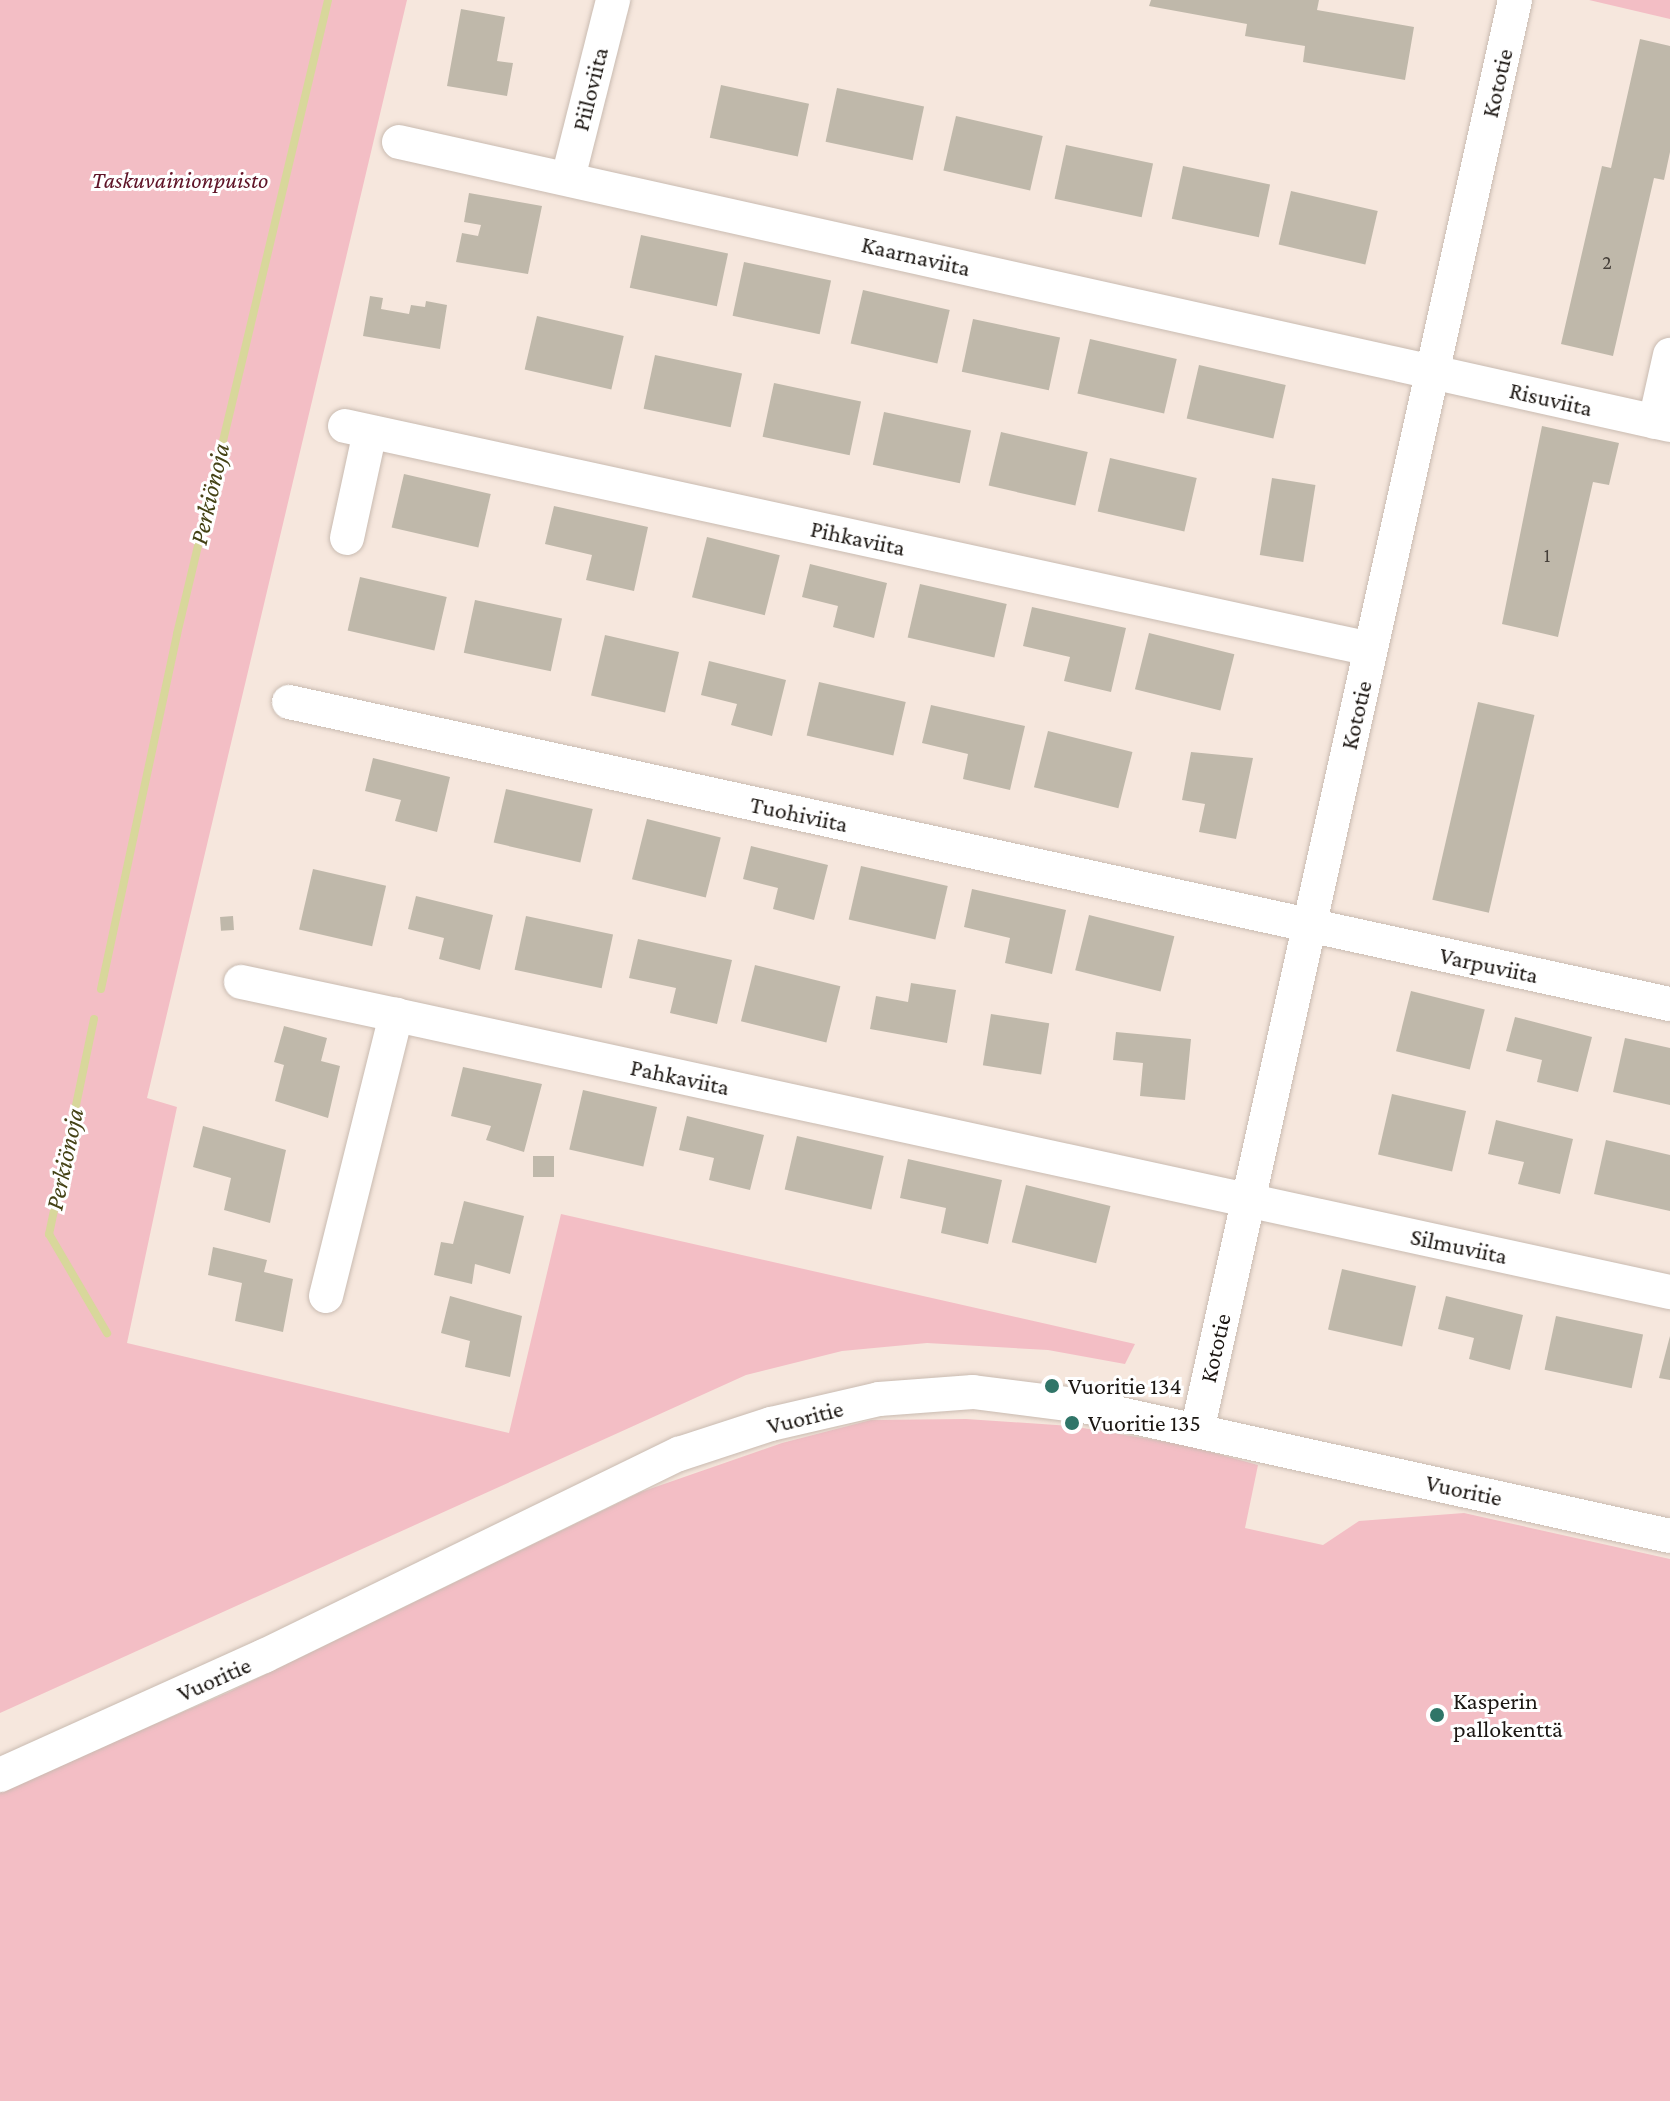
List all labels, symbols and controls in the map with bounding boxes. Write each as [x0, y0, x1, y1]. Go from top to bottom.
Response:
street label: Piiloviita [566, 44, 614, 134]
street label: Kototie [1475, 46, 1519, 120]
park label: Taskuvainionpuisto [92, 166, 268, 194]
street label: Kaarnaviita [859, 230, 973, 282]
house number: 2 [1602, 250, 1612, 274]
street label: Risuviita [1507, 375, 1595, 423]
water label: Perkiönoja [183, 440, 237, 548]
street label: Pihkaviita [808, 514, 908, 562]
house number: 1 [1544, 543, 1550, 567]
street label: Kototie [1334, 678, 1378, 752]
street label: Tuohiviita [747, 790, 851, 838]
street label: Varpuviita [1437, 941, 1541, 989]
street label: Pahkaviita [628, 1052, 732, 1102]
water label: Perkiönoja [39, 1105, 91, 1213]
street label: Silmuviita [1408, 1222, 1510, 1270]
street label: Kototie [1193, 1311, 1237, 1385]
place label: Vuoritie 134 [1068, 1372, 1182, 1400]
marker: Vuoritie 134 [1043, 1377, 1061, 1395]
street label: Vuoritie [764, 1394, 846, 1440]
place label: Vuoritie 135 [1088, 1409, 1201, 1437]
marker: Vuoritie 135 [1063, 1414, 1081, 1432]
street label: Vuoritie [1423, 1468, 1505, 1512]
street label: Vuoritie [173, 1650, 255, 1708]
place label: Kasperin pallokenttä [1453, 1687, 1563, 1743]
marker: Kasperin pallokenttä [1428, 1706, 1446, 1724]

